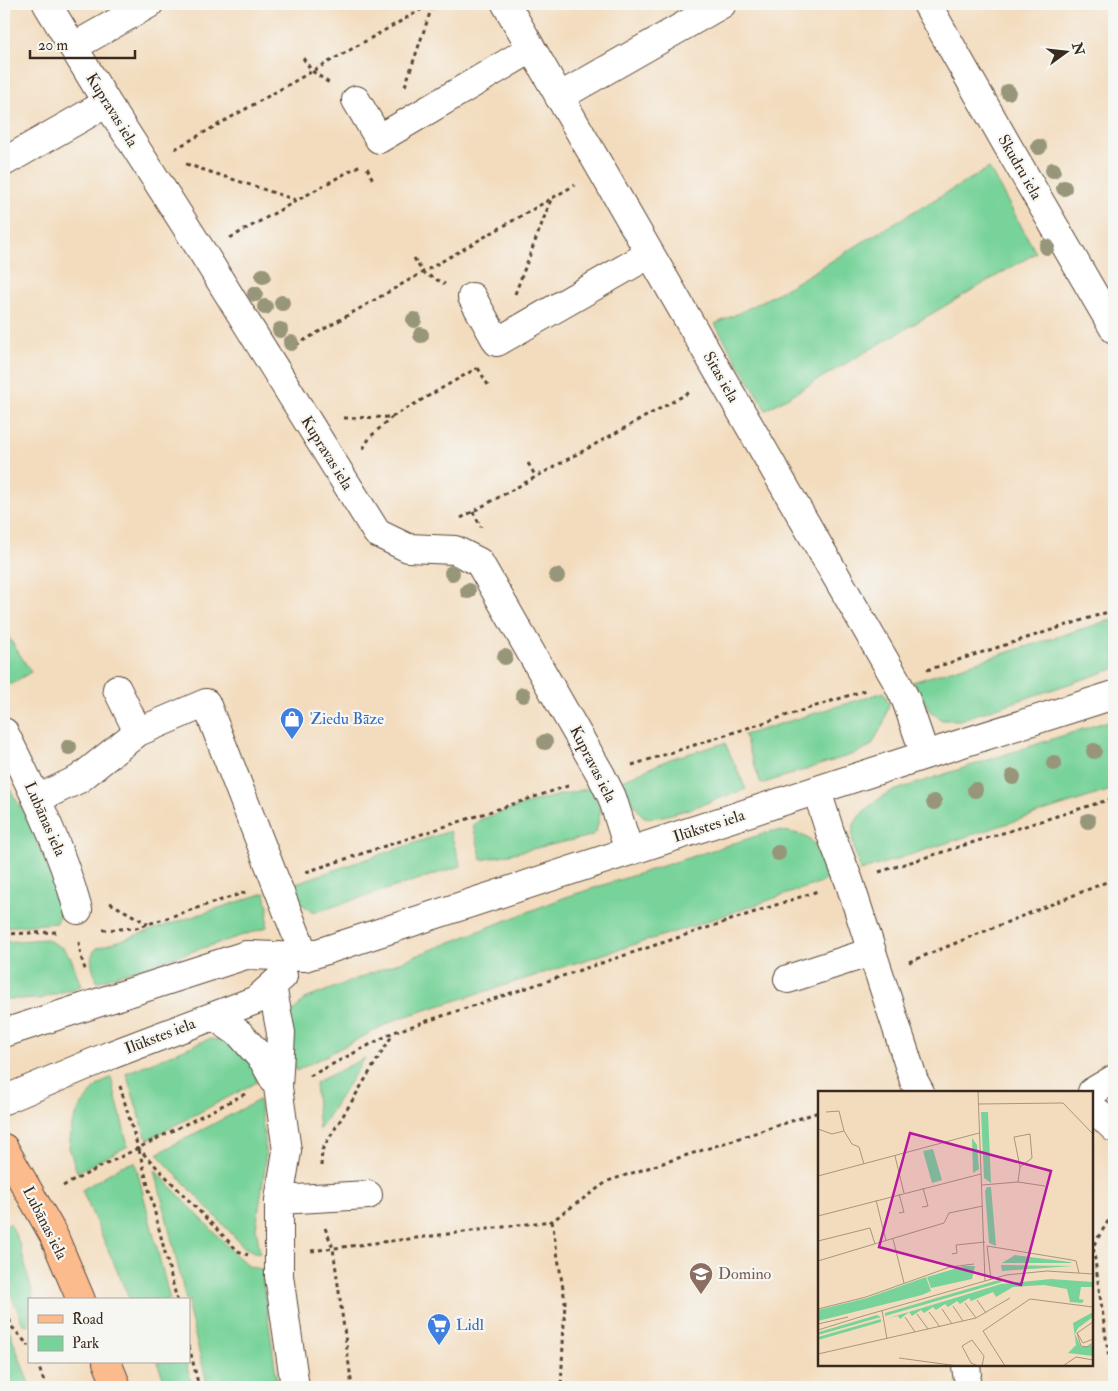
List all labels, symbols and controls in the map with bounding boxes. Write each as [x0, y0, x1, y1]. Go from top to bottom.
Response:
scale bar [30, 28, 135, 60]
north arrow [1040, 28, 1090, 78]
text: 20 m [38, 36, 68, 55]
text: N [1068, 40, 1088, 57]
street label: Kupravas iela [81, 69, 143, 152]
street label: Skudru iela [993, 131, 1047, 203]
street label: Sitas iela [699, 348, 744, 406]
street label: Kupravas iela [296, 412, 358, 495]
shop icon: Ziedu Bāze [279, 706, 305, 740]
place label: Ziedu Bāze [310, 709, 384, 729]
street label: Kupravas iela [564, 722, 621, 806]
street label: Lubānas iela [20, 779, 70, 860]
street label: Ilūkstes iela [671, 805, 748, 847]
street label: Ilūkstes iela [122, 1013, 199, 1059]
inset map [818, 1091, 1093, 1366]
street label: Lubānas iela [18, 1183, 72, 1263]
school or university icon: Domino [688, 1261, 714, 1295]
place label: Domino [718, 1264, 772, 1284]
legend [28, 1298, 190, 1364]
text: Road [72, 1310, 104, 1329]
supermarket icon: Lidl [426, 1312, 452, 1346]
place label: Lidl [456, 1315, 484, 1335]
text: Park [72, 1334, 99, 1353]

